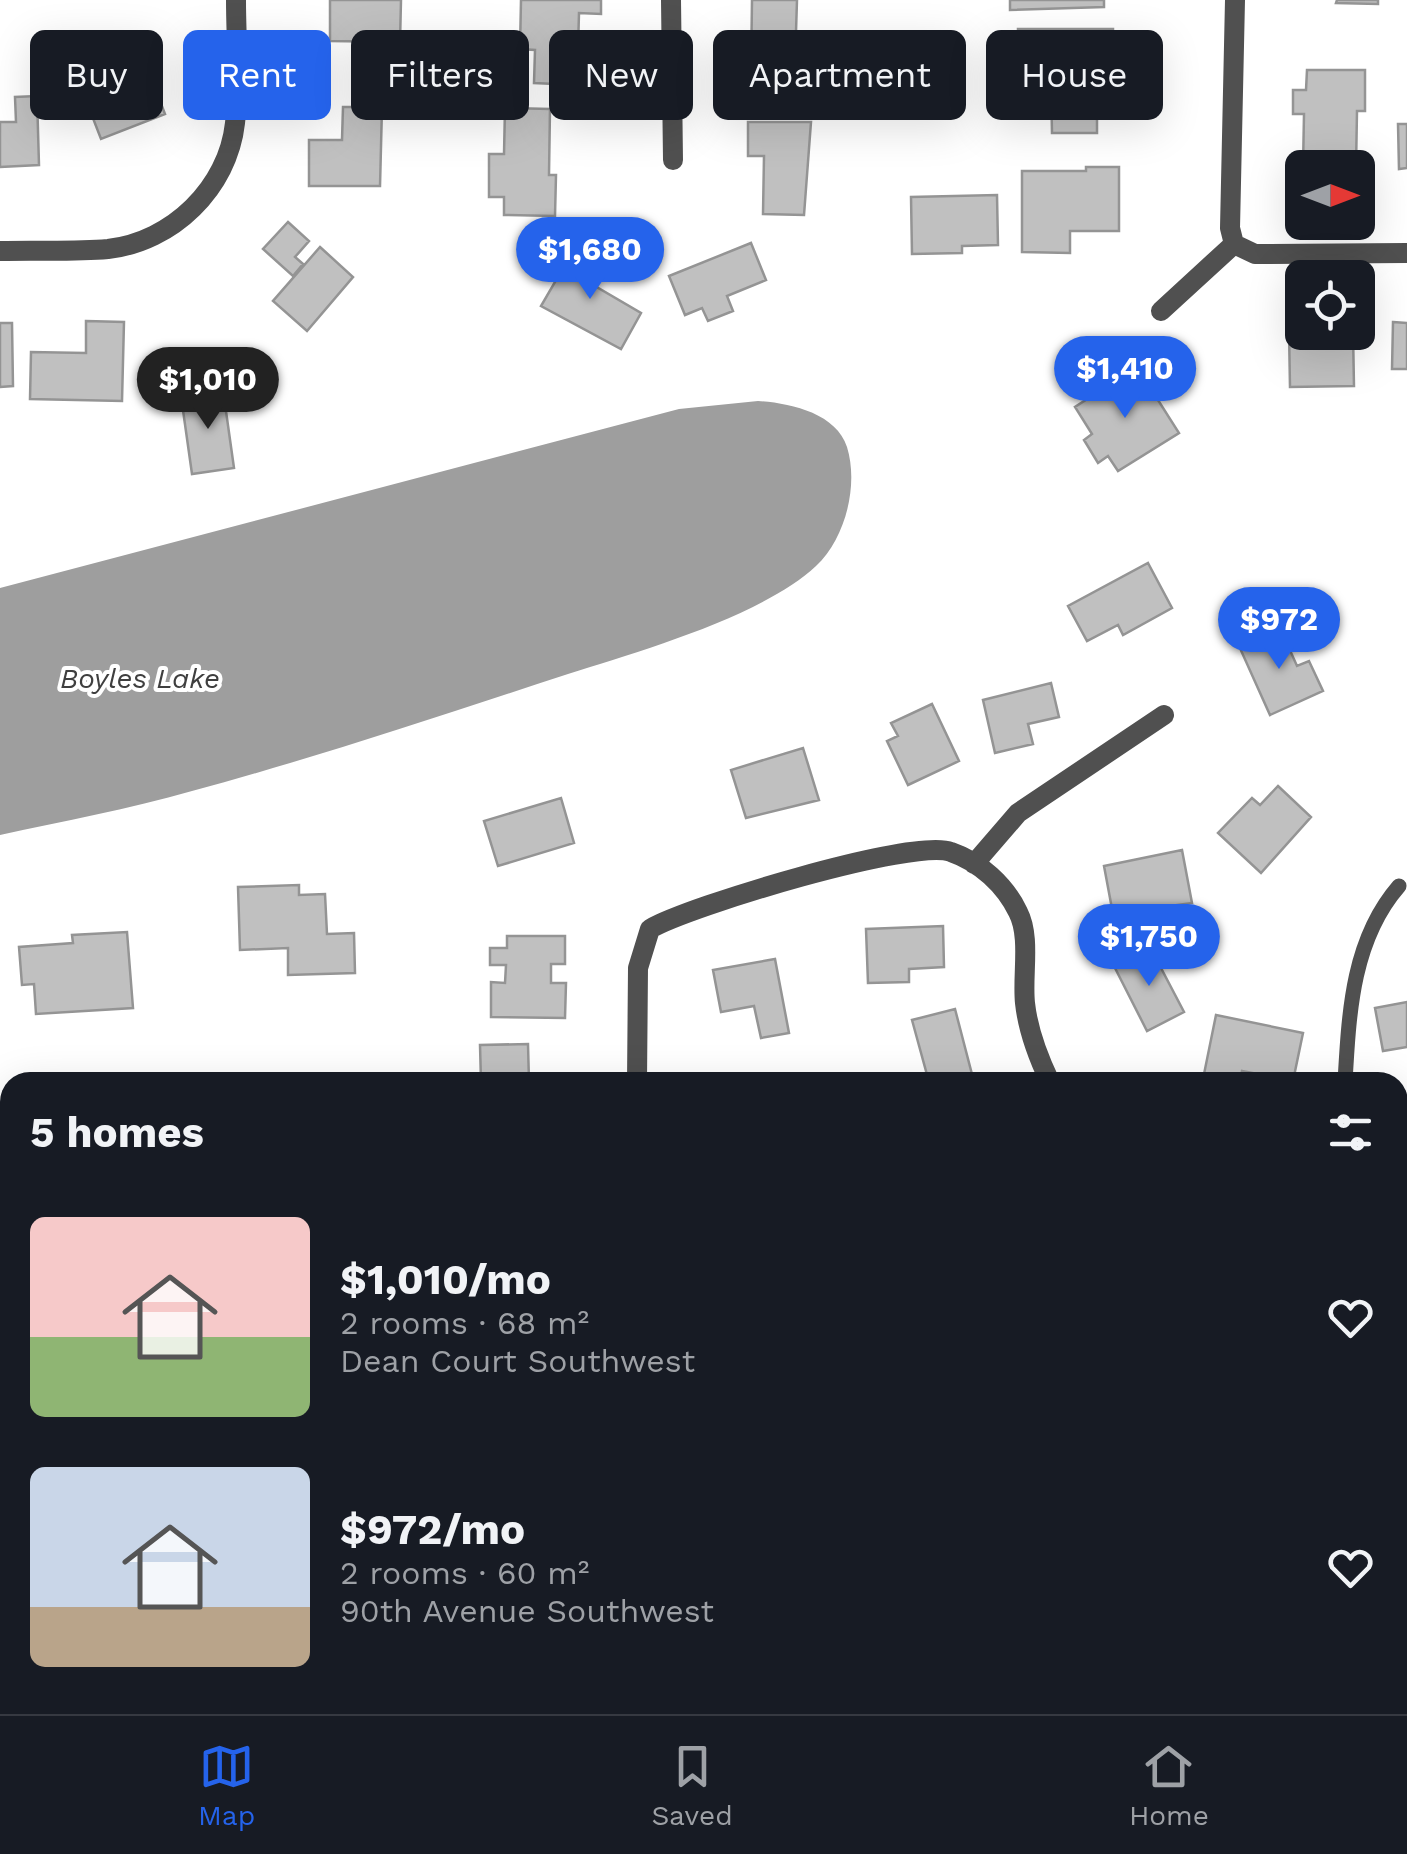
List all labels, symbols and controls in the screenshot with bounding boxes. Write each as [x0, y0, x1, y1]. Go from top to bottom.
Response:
chip: Buy [30, 30, 163, 120]
chip: Rent [183, 30, 331, 120]
chip: Filters [351, 30, 529, 120]
chip: New [549, 30, 693, 120]
chip: Apartment [713, 30, 966, 120]
chip: House [986, 30, 1163, 120]
north arrow [1285, 150, 1375, 240]
map controls [1285, 150, 1375, 350]
pin: $1,680 [509, 217, 671, 302]
text: $1,680 [538, 230, 642, 268]
button: locate [1285, 260, 1375, 350]
pin: $1,410 [1044, 336, 1206, 421]
pin: $1,010 [127, 347, 289, 432]
text: $1,410 [1076, 349, 1174, 387]
text: $1,010 [159, 360, 257, 398]
pin: $972 [1220, 587, 1338, 672]
text: $972 [1240, 600, 1318, 638]
water label: Boyles Lake [60, 662, 220, 695]
pin: $1,750 [1068, 904, 1230, 989]
text: $1,750 [1100, 917, 1198, 955]
icon: filters [1323, 1105, 1378, 1160]
text: 5 homes [30, 1108, 204, 1157]
text: $1,010/mo [340, 1255, 551, 1304]
icon: home [110, 1257, 230, 1377]
icon: heart [1323, 1290, 1378, 1345]
text: 2 rooms · 68 m² [340, 1304, 589, 1342]
text: Dean Court Southwest [340, 1342, 695, 1380]
text: $972/mo [340, 1505, 525, 1554]
icon: home [110, 1507, 230, 1627]
icon: heart [1323, 1540, 1378, 1595]
text: 2 rooms · 60 m² [340, 1554, 589, 1592]
text: 90th Avenue Southwest [340, 1592, 714, 1630]
tab: Map [198, 1739, 255, 1832]
tab: Saved [651, 1739, 733, 1832]
tab: Home [1129, 1739, 1209, 1832]

